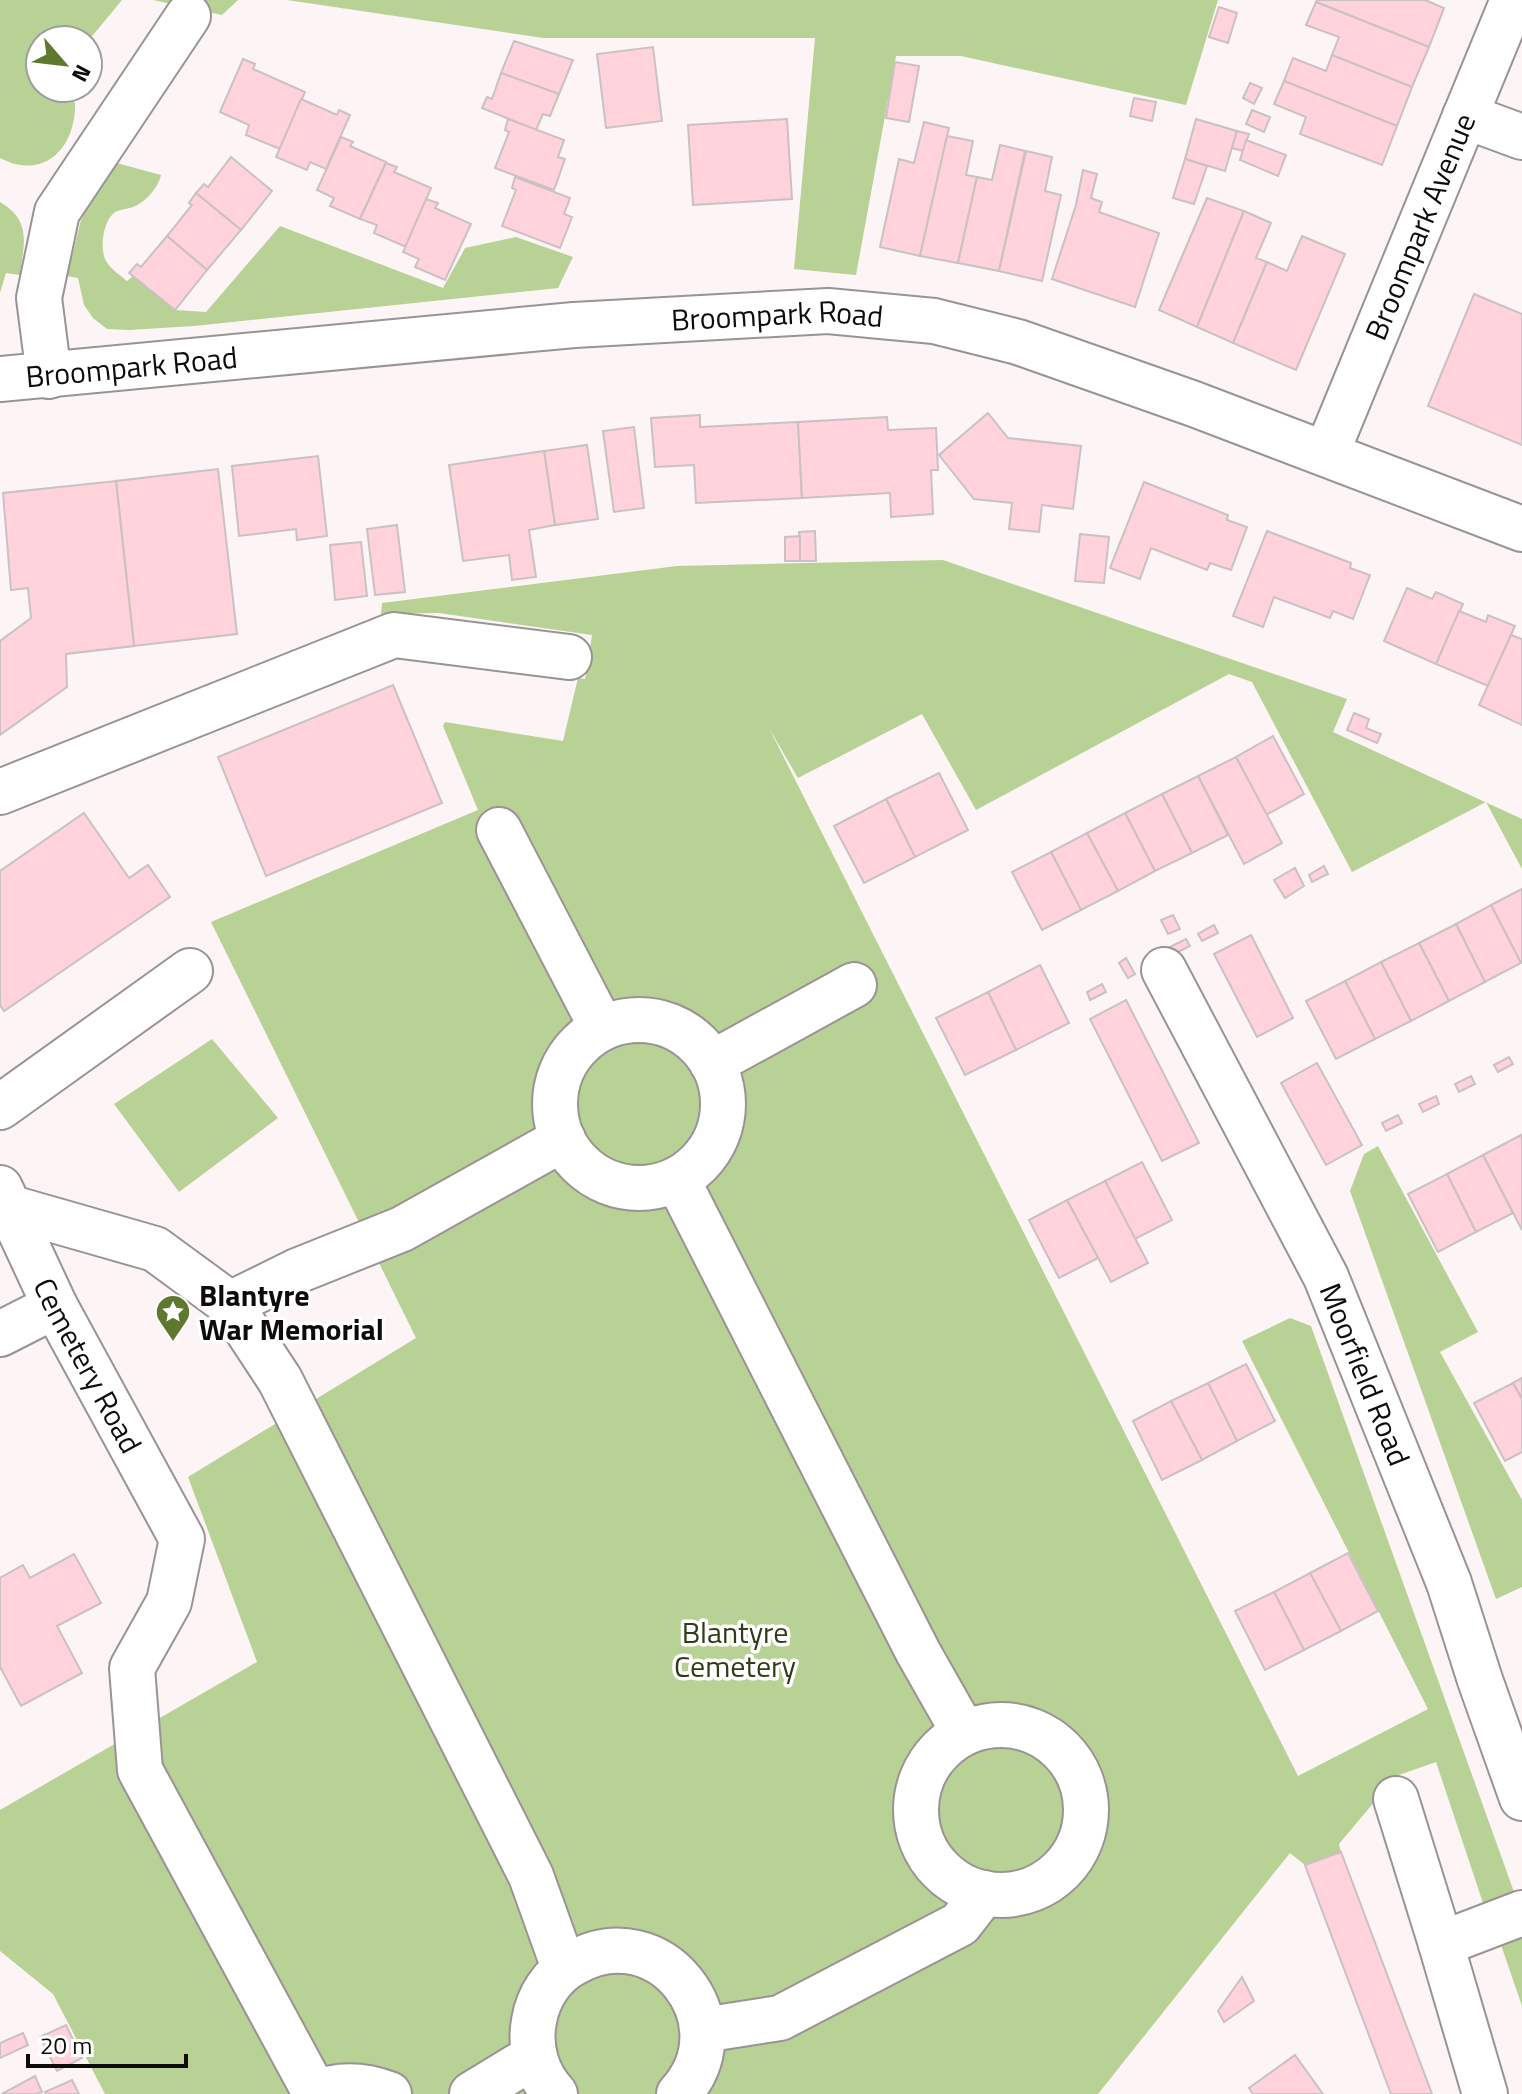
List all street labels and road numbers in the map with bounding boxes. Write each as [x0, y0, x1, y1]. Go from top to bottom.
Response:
street label: Broompark Avenue [1353, 106, 1487, 347]
street label: Broompark Road [670, 288, 885, 343]
street label: Broompark Road [23, 334, 239, 399]
street label: Cemetery Road [22, 1270, 154, 1461]
street label: Moorfield Road [1308, 1276, 1422, 1473]

